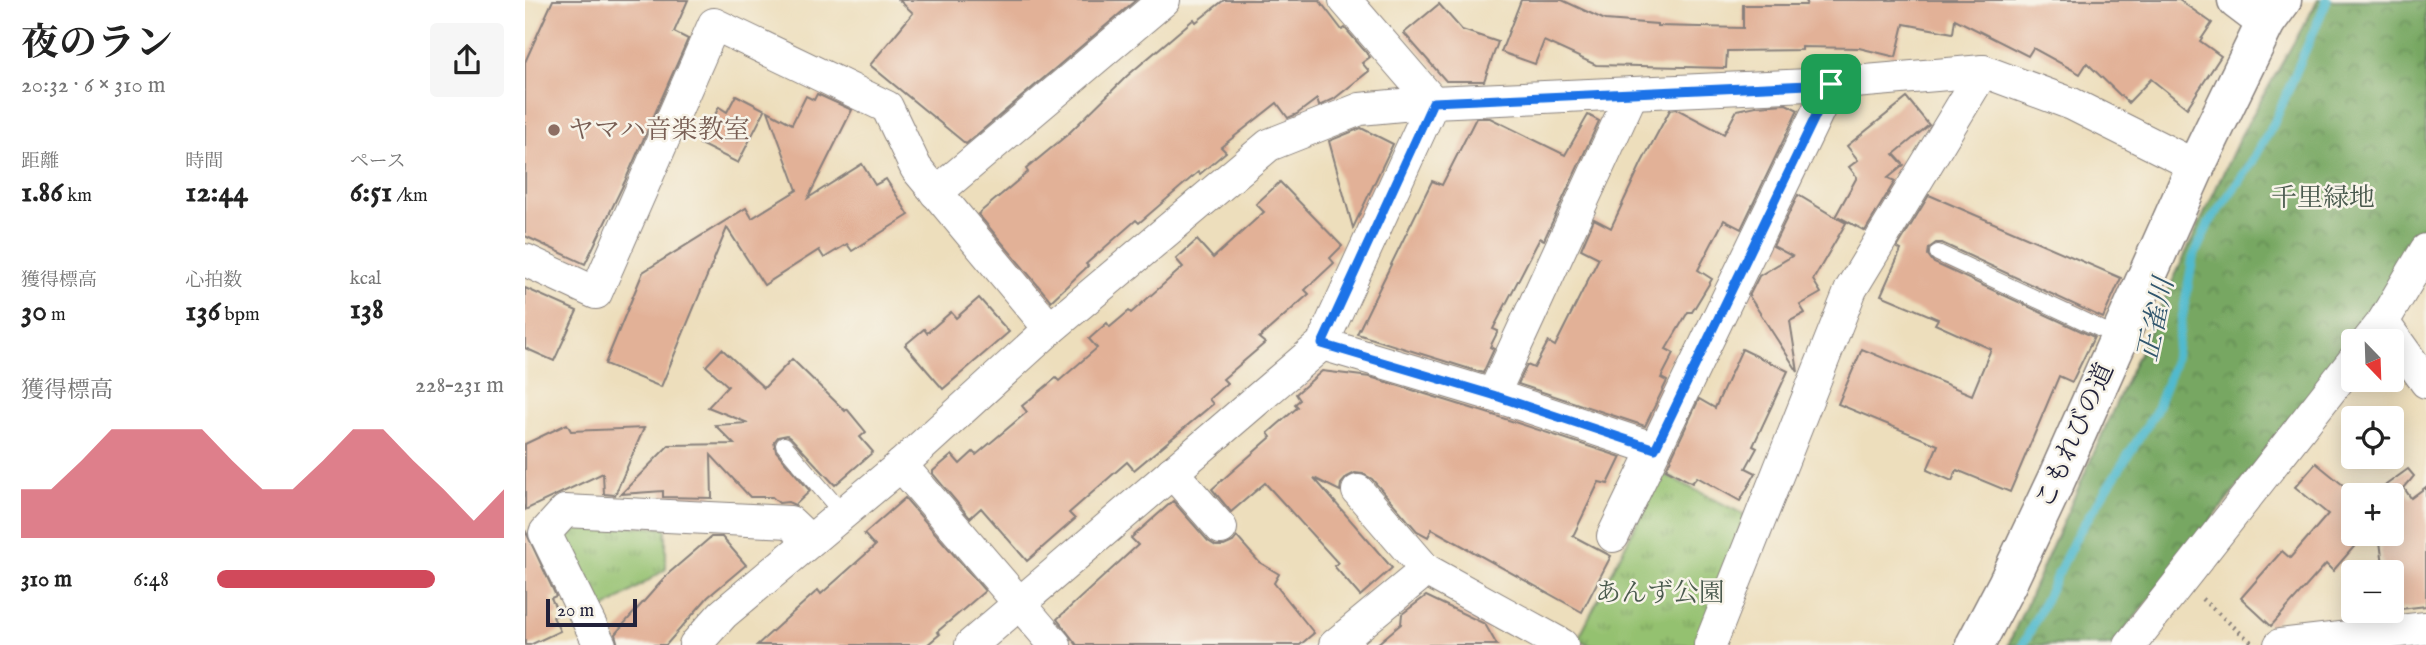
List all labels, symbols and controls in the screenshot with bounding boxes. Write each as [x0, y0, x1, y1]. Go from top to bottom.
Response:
text: 夜のラン [21, 21, 173, 69]
button: share [430, 23, 504, 97]
pin [1801, 54, 1861, 114]
icon: arrive [1812, 65, 1850, 103]
text: 20:32 · 6 × 310 m [21, 71, 166, 100]
place label: ヤマハ音楽教室 [568, 114, 750, 147]
marker: ヤマハ音楽教室 [546, 122, 562, 138]
text: 距離 [21, 150, 59, 174]
text: 時間 [185, 150, 223, 174]
text: ペース [350, 150, 406, 174]
text: 1.86 [21, 174, 63, 212]
text: 12:44 [185, 174, 248, 212]
text: 6:51 [350, 174, 392, 212]
park label: 千里緑地 [2271, 182, 2375, 215]
text: km [63, 184, 92, 208]
text: /km [392, 184, 428, 208]
text: kcal [350, 267, 381, 291]
text: 獲得標高 [21, 269, 97, 293]
text: 心拍数 [185, 269, 242, 293]
water label: 正雀川 [2131, 272, 2183, 365]
text: 138 [350, 291, 384, 329]
text: 30 [21, 293, 47, 331]
text: 136 [185, 293, 220, 331]
text: m [47, 303, 66, 327]
text: bpm [220, 303, 260, 327]
north arrow [2341, 329, 2405, 392]
map controls [2341, 329, 2404, 623]
street label: こもれびの道 [2028, 358, 2122, 514]
text: 228–231 m [415, 371, 504, 400]
text: 獲得標高 [21, 376, 113, 405]
button: locate [2341, 406, 2404, 469]
button: + [2341, 483, 2404, 546]
button: − [2341, 560, 2404, 623]
text: 310 m [21, 565, 72, 594]
text: 6:48 [133, 565, 169, 594]
park label: あんず公園 [1595, 577, 1725, 610]
scale bar [546, 596, 637, 628]
text: 20 m [557, 599, 594, 623]

